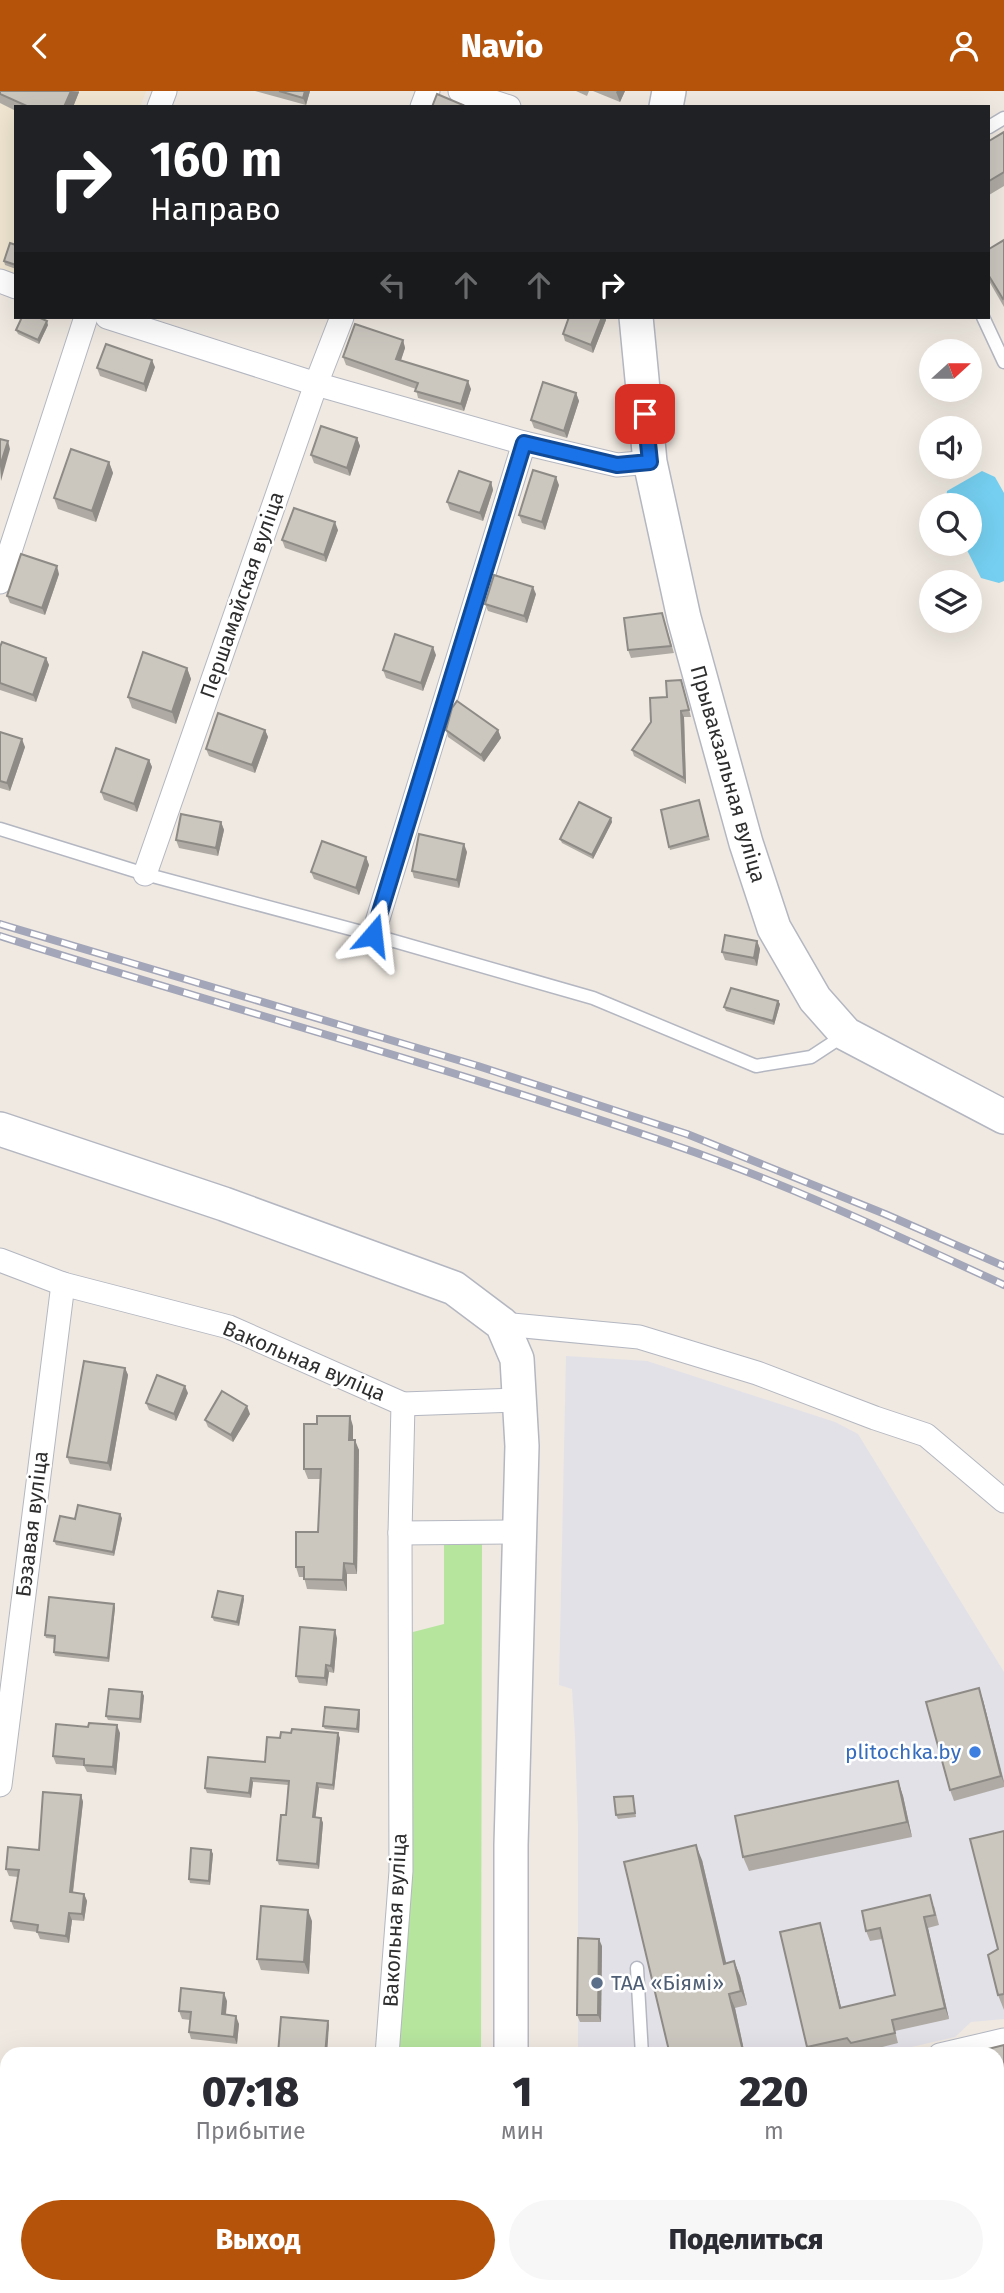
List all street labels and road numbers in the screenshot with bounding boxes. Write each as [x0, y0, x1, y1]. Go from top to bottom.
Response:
street label: Першамайская вуліца [194, 488, 290, 702]
street label: Прывакзальная вуліца [684, 662, 772, 886]
street label: Вакольная вуліца [219, 1315, 389, 1407]
street label: Бэзавая вуліца [10, 1450, 54, 1598]
street label: Вакольная вуліца [377, 1832, 413, 2008]

